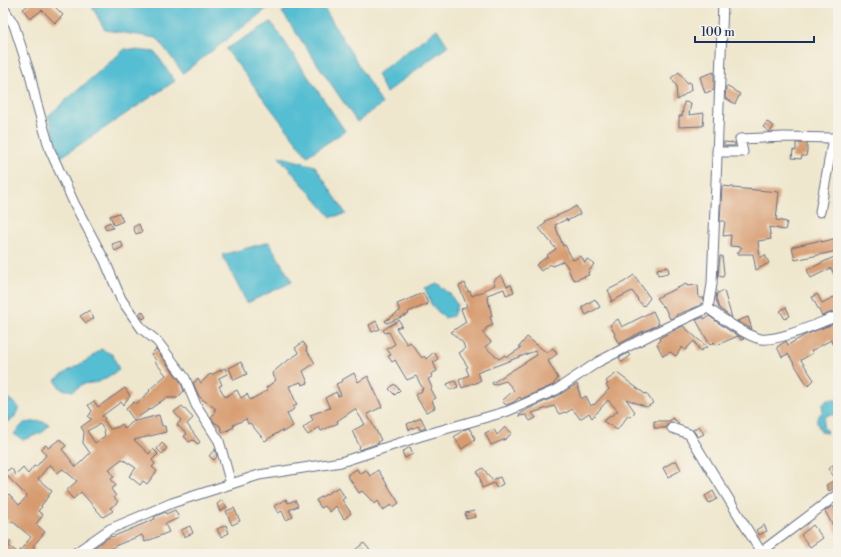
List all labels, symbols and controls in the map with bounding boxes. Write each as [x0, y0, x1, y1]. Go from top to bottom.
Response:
scale bar [695, 18, 814, 44]
text: 100 m [701, 25, 735, 40]

